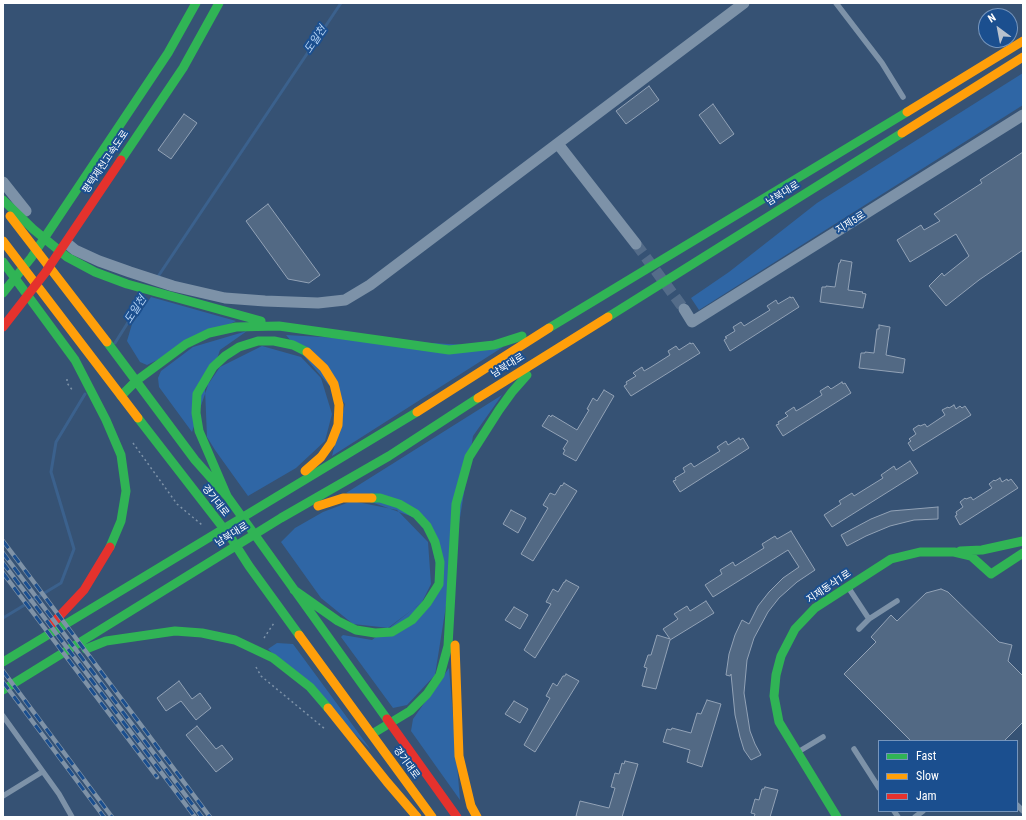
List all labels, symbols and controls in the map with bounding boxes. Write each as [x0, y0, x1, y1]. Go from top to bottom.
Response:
north arrow [978, 8, 1018, 48]
text: N [986, 11, 998, 26]
water label: 도일천 [302, 24, 330, 56]
street label: 평택제천고속도로 [80, 128, 132, 196]
street label: 남북대로 [764, 179, 802, 209]
street label: 지제5로 [834, 209, 868, 237]
water label: 도일천 [122, 294, 150, 326]
street label: 남북대로 [489, 351, 527, 381]
street label: 경기대로 [199, 483, 231, 519]
street label: 남북대로 [213, 520, 251, 550]
street label: 지제동삭1로 [805, 568, 853, 606]
legend [878, 740, 1018, 812]
street label: 경기대로 [390, 745, 422, 781]
text: Fast [916, 749, 936, 763]
text: Slow [916, 769, 939, 783]
text: Jam [916, 789, 937, 803]

